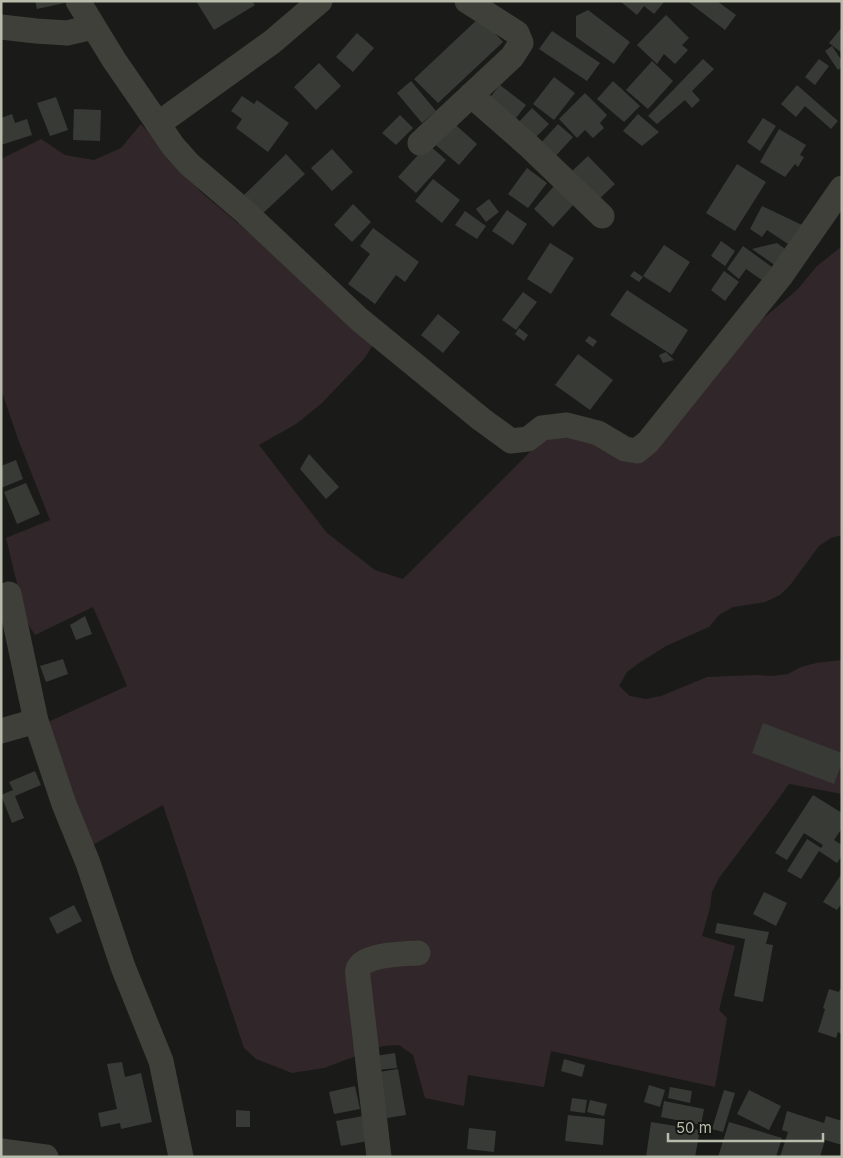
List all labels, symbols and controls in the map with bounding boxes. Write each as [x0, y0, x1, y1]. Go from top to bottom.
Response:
scale bar [668, 1110, 823, 1142]
text: 50 m [676, 1118, 712, 1137]

